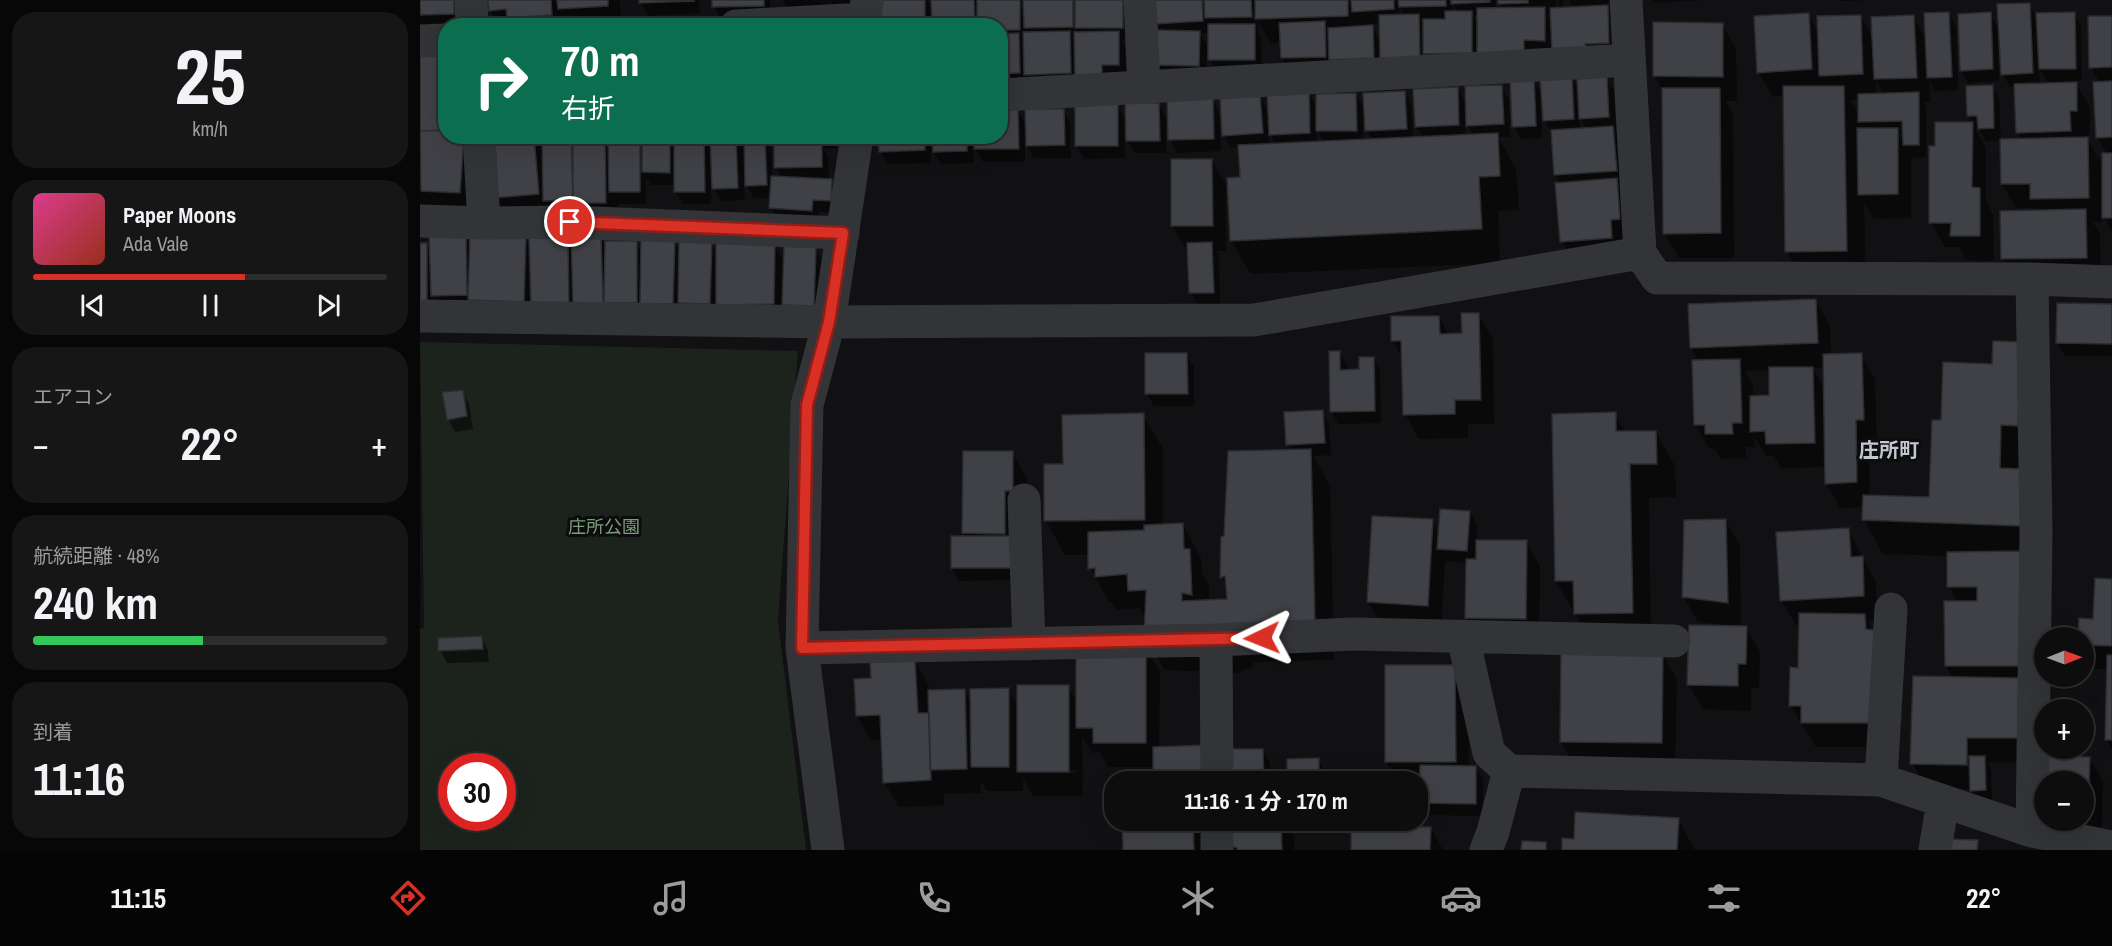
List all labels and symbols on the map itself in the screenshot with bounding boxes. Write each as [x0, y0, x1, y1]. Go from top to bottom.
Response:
pin [544, 196, 595, 247]
district label: 庄所町 [1859, 436, 1919, 463]
park label: 庄所公園 [568, 514, 640, 539]
position arrow [1230, 606, 1294, 670]
north arrow [2034, 627, 2094, 687]
speed limit sign: 30 [438, 753, 516, 831]

